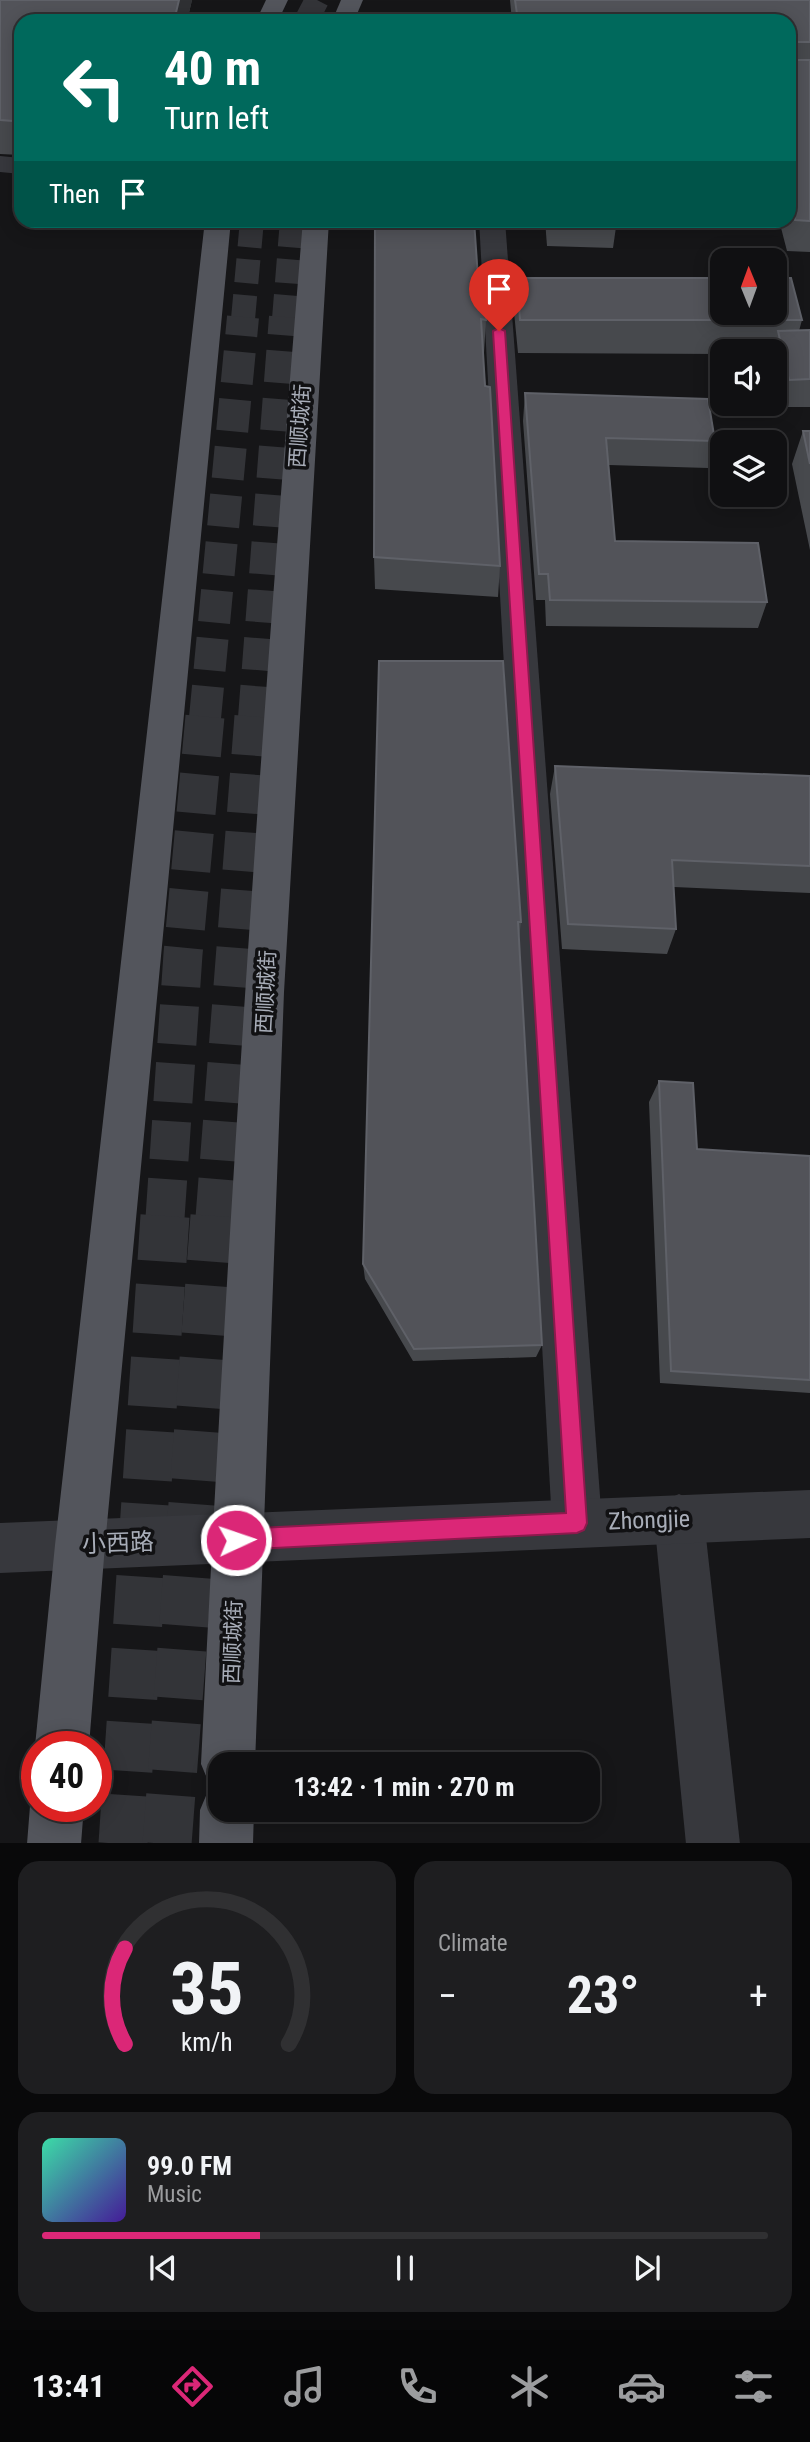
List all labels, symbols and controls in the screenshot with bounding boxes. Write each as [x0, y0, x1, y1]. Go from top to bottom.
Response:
text: 40 m [164, 40, 261, 97]
icon: left [49, 42, 140, 133]
text: Turn left [164, 99, 269, 137]
icon: arrive [114, 175, 152, 213]
text: Then [49, 179, 100, 209]
north arrow [710, 248, 788, 326]
map controls [710, 248, 787, 507]
pin [469, 259, 529, 331]
icon: arrive [480, 270, 518, 308]
button: sound [710, 339, 787, 416]
street label: 西顺城街 [285, 383, 315, 469]
button: layers [710, 430, 787, 507]
street label: 西顺城街 [252, 949, 280, 1035]
position arrow [199, 1503, 273, 1577]
street label: Zhongjie [608, 1505, 690, 1535]
street label: 小西路 [82, 1528, 154, 1558]
street label: 西顺城街 [220, 1600, 246, 1684]
speed limit sign: 40 [21, 1731, 112, 1822]
text: 13:42 · 1 min · 270 m [294, 1772, 514, 1802]
text: Climate [438, 1930, 508, 1957]
text: 35 [170, 1946, 244, 2032]
text: 23° [567, 1965, 639, 2026]
text: − [438, 1974, 457, 2018]
text: + [749, 1974, 768, 2018]
text: km/h [181, 2027, 233, 2056]
text: 99.0 FM [147, 2151, 232, 2181]
text: Music [147, 2181, 202, 2208]
icon: previous [144, 2249, 182, 2287]
icon: pause [386, 2249, 424, 2287]
icon: next [628, 2249, 666, 2287]
icon: directions [168, 2362, 217, 2411]
icon: music [280, 2362, 329, 2411]
icon: phone [393, 2362, 442, 2411]
icon: climate [505, 2362, 554, 2411]
icon: car [617, 2362, 666, 2411]
icon: filters [729, 2362, 778, 2411]
text: 13:41 [32, 2367, 105, 2405]

